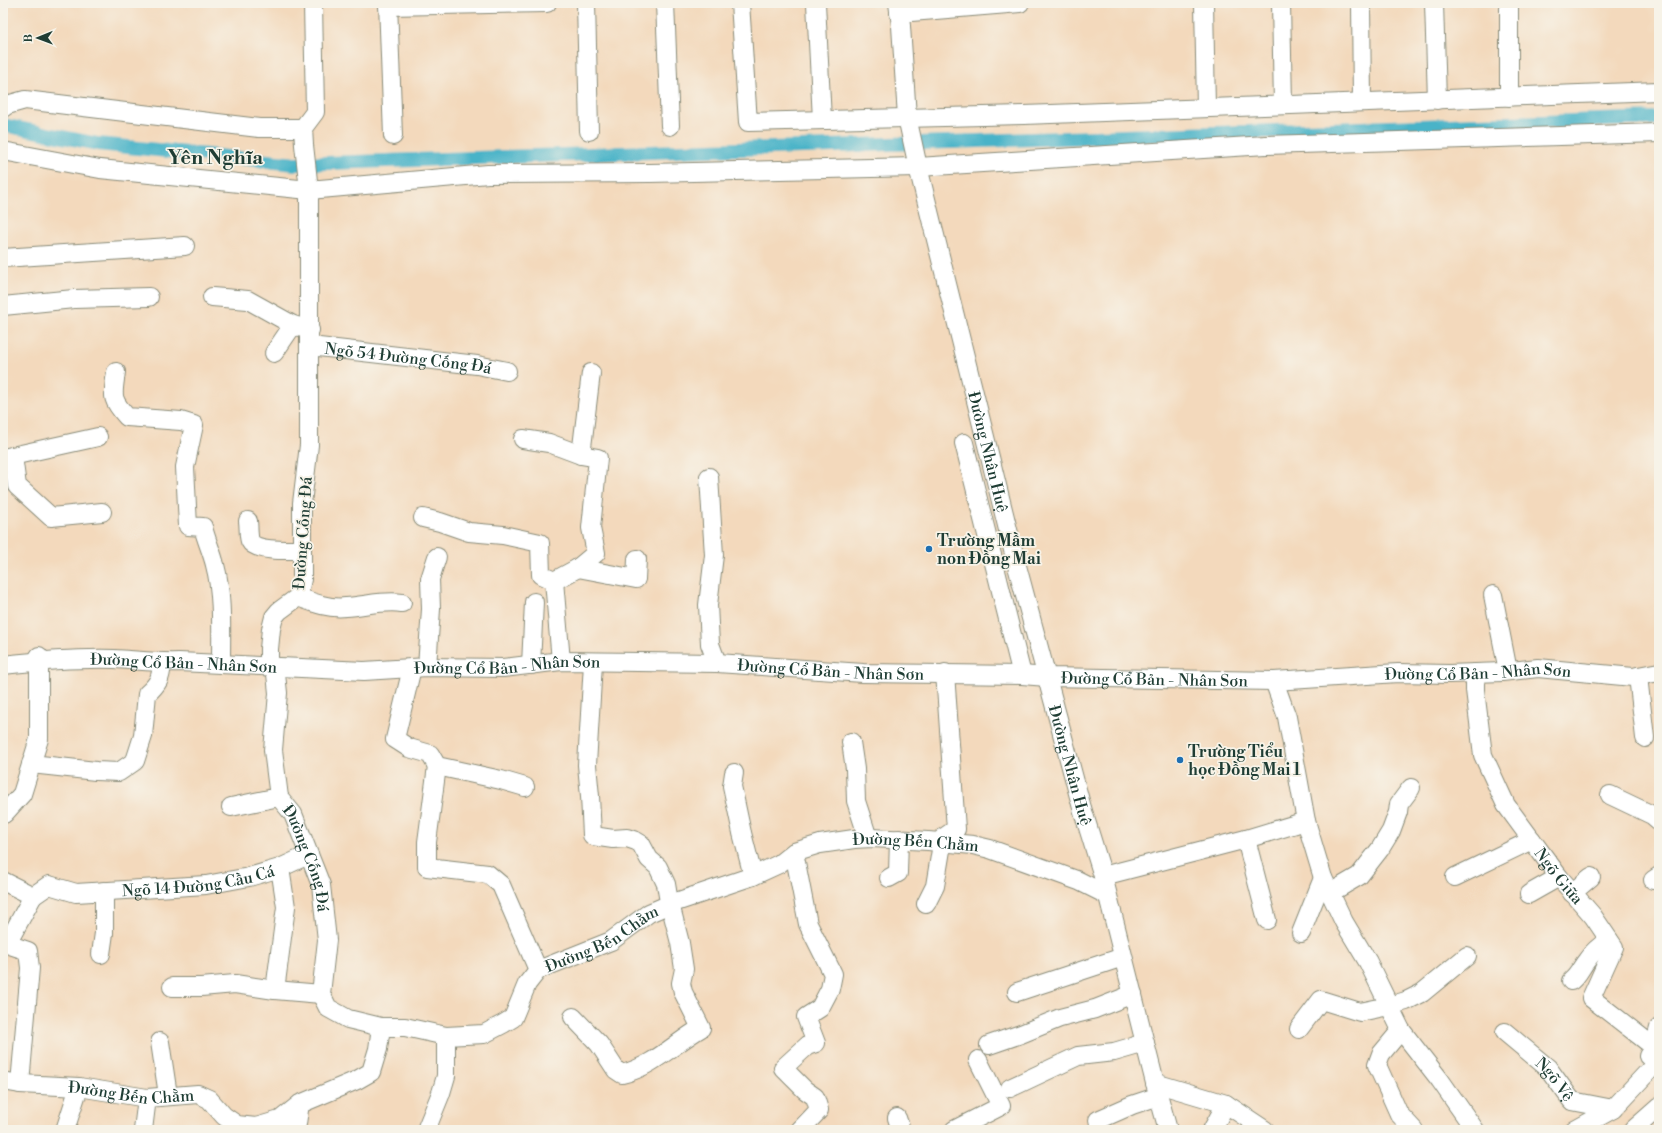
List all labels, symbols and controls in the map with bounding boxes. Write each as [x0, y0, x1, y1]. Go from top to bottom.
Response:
north arrow [18, 18, 58, 58]
text: B [22, 34, 36, 42]
district label: Yên Nghĩa [167, 146, 263, 171]
street label: Ngõ 54 Đường Cống Đá [324, 339, 494, 379]
street label: Đường Nhân Huệ [963, 389, 1012, 515]
street label: Đường Cống Đá [289, 475, 317, 590]
place label: Trường Mầm non Đồng Mai [937, 531, 1041, 569]
marker: Trường Mầm non Đồng Mai [924, 544, 934, 554]
street label: Đường Cổ Bản - Nhân Sơn [90, 650, 278, 678]
street label: Đường Cổ Bản - Nhân Sơn [413, 652, 601, 679]
street label: Đường Cổ Bản - Nhân Sơn [737, 655, 925, 685]
street label: Đường Cổ Bản - Nhân Sơn [1384, 659, 1573, 685]
street label: Đường Cổ Bản - Nhân Sơn [1061, 668, 1249, 692]
street label: Đường Nhân Huệ [1044, 703, 1096, 828]
place label: Trường Tiểu học Đồng Mai 1 [1188, 742, 1301, 780]
marker: Trường Tiểu học Đồng Mai 1 [1175, 755, 1185, 765]
street label: Đường Cống Đá [278, 800, 333, 914]
street label: Đường Bến Chằm [852, 829, 980, 856]
street label: Ngõ Giữa [1530, 844, 1588, 909]
street label: Ngõ 14 Đường Cầu Cá [121, 861, 278, 901]
street label: Đường Bến Chằm [542, 901, 662, 977]
street label: Ngõ Vệ [1531, 1053, 1578, 1105]
street label: Đường Bến Chằm [68, 1077, 195, 1109]

